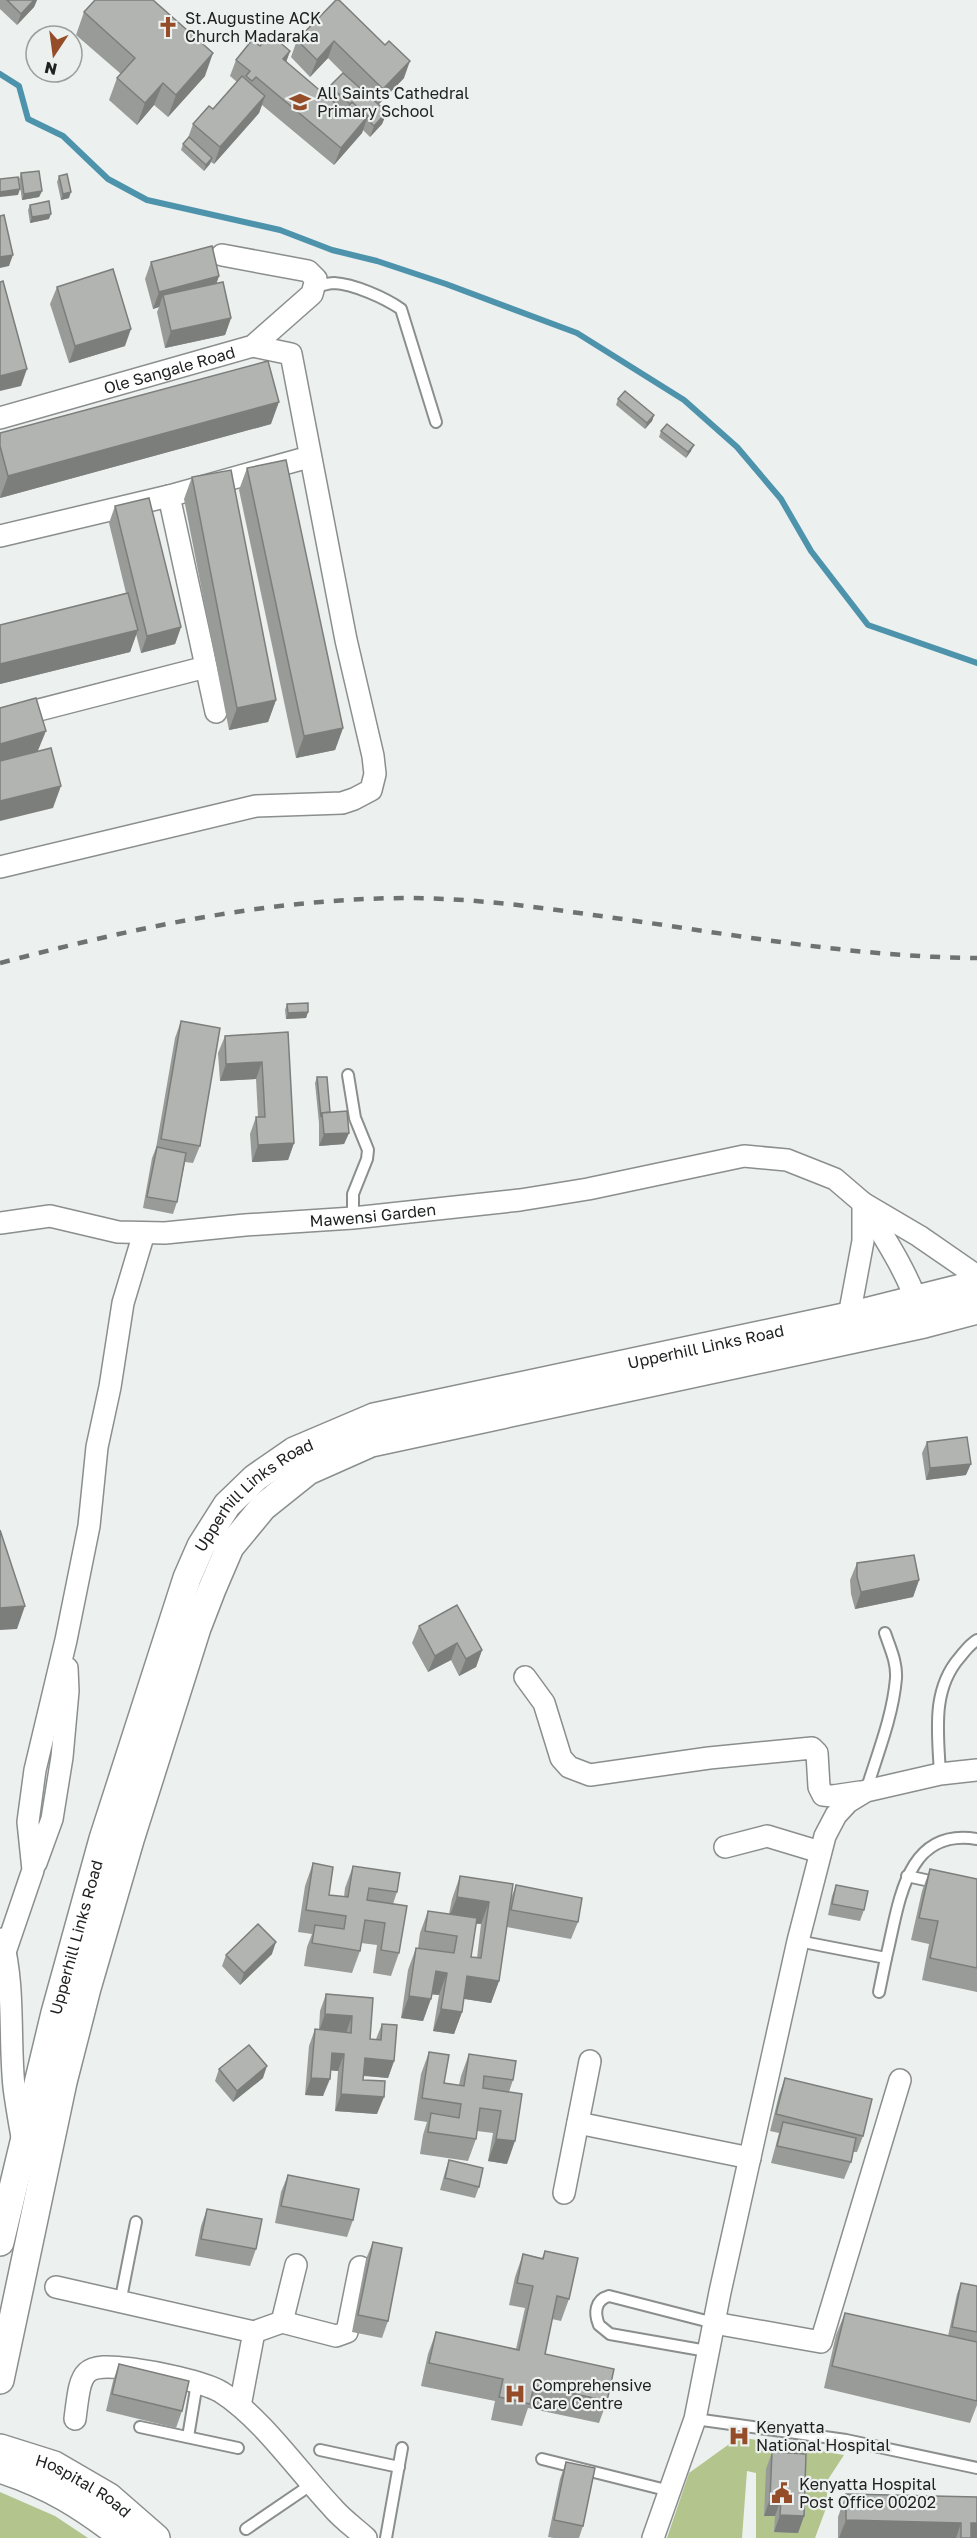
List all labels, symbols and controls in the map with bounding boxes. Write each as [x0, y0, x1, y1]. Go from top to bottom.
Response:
place label: St.Augustine ACK Church Madaraka [185, 8, 321, 46]
church icon: St.Augustine ACK Church Madaraka [156, 15, 180, 39]
north arrow [24, 24, 84, 84]
text: N [42, 58, 59, 80]
place label: All Saints Cathedral Primary School [317, 83, 469, 121]
school or university icon: All Saints Cathedral Primary School [288, 90, 312, 114]
street label: Ole Sangale Road [101, 342, 237, 398]
street label: Mawensi Garden [309, 1199, 437, 1231]
street label: Upperhill Links Road [626, 1320, 786, 1373]
street label: Upperhill Links Road [190, 1434, 316, 1555]
street label: Upperhill Links Road [45, 1858, 107, 2017]
place label: Comprehensive Care Centre [532, 2375, 652, 2413]
hospital icon: Comprehensive Care Centre [503, 2382, 527, 2406]
place label: Kenyatta National Hospital [756, 2417, 890, 2455]
hospital icon: Kenyatta National Hospital [727, 2424, 751, 2448]
street label: Hospital Road [33, 2450, 135, 2522]
place label: Kenyatta Hospital Post Office 00202 [799, 2474, 937, 2512]
public building icon: Kenyatta Hospital Post Office 00202 [770, 2481, 794, 2505]

